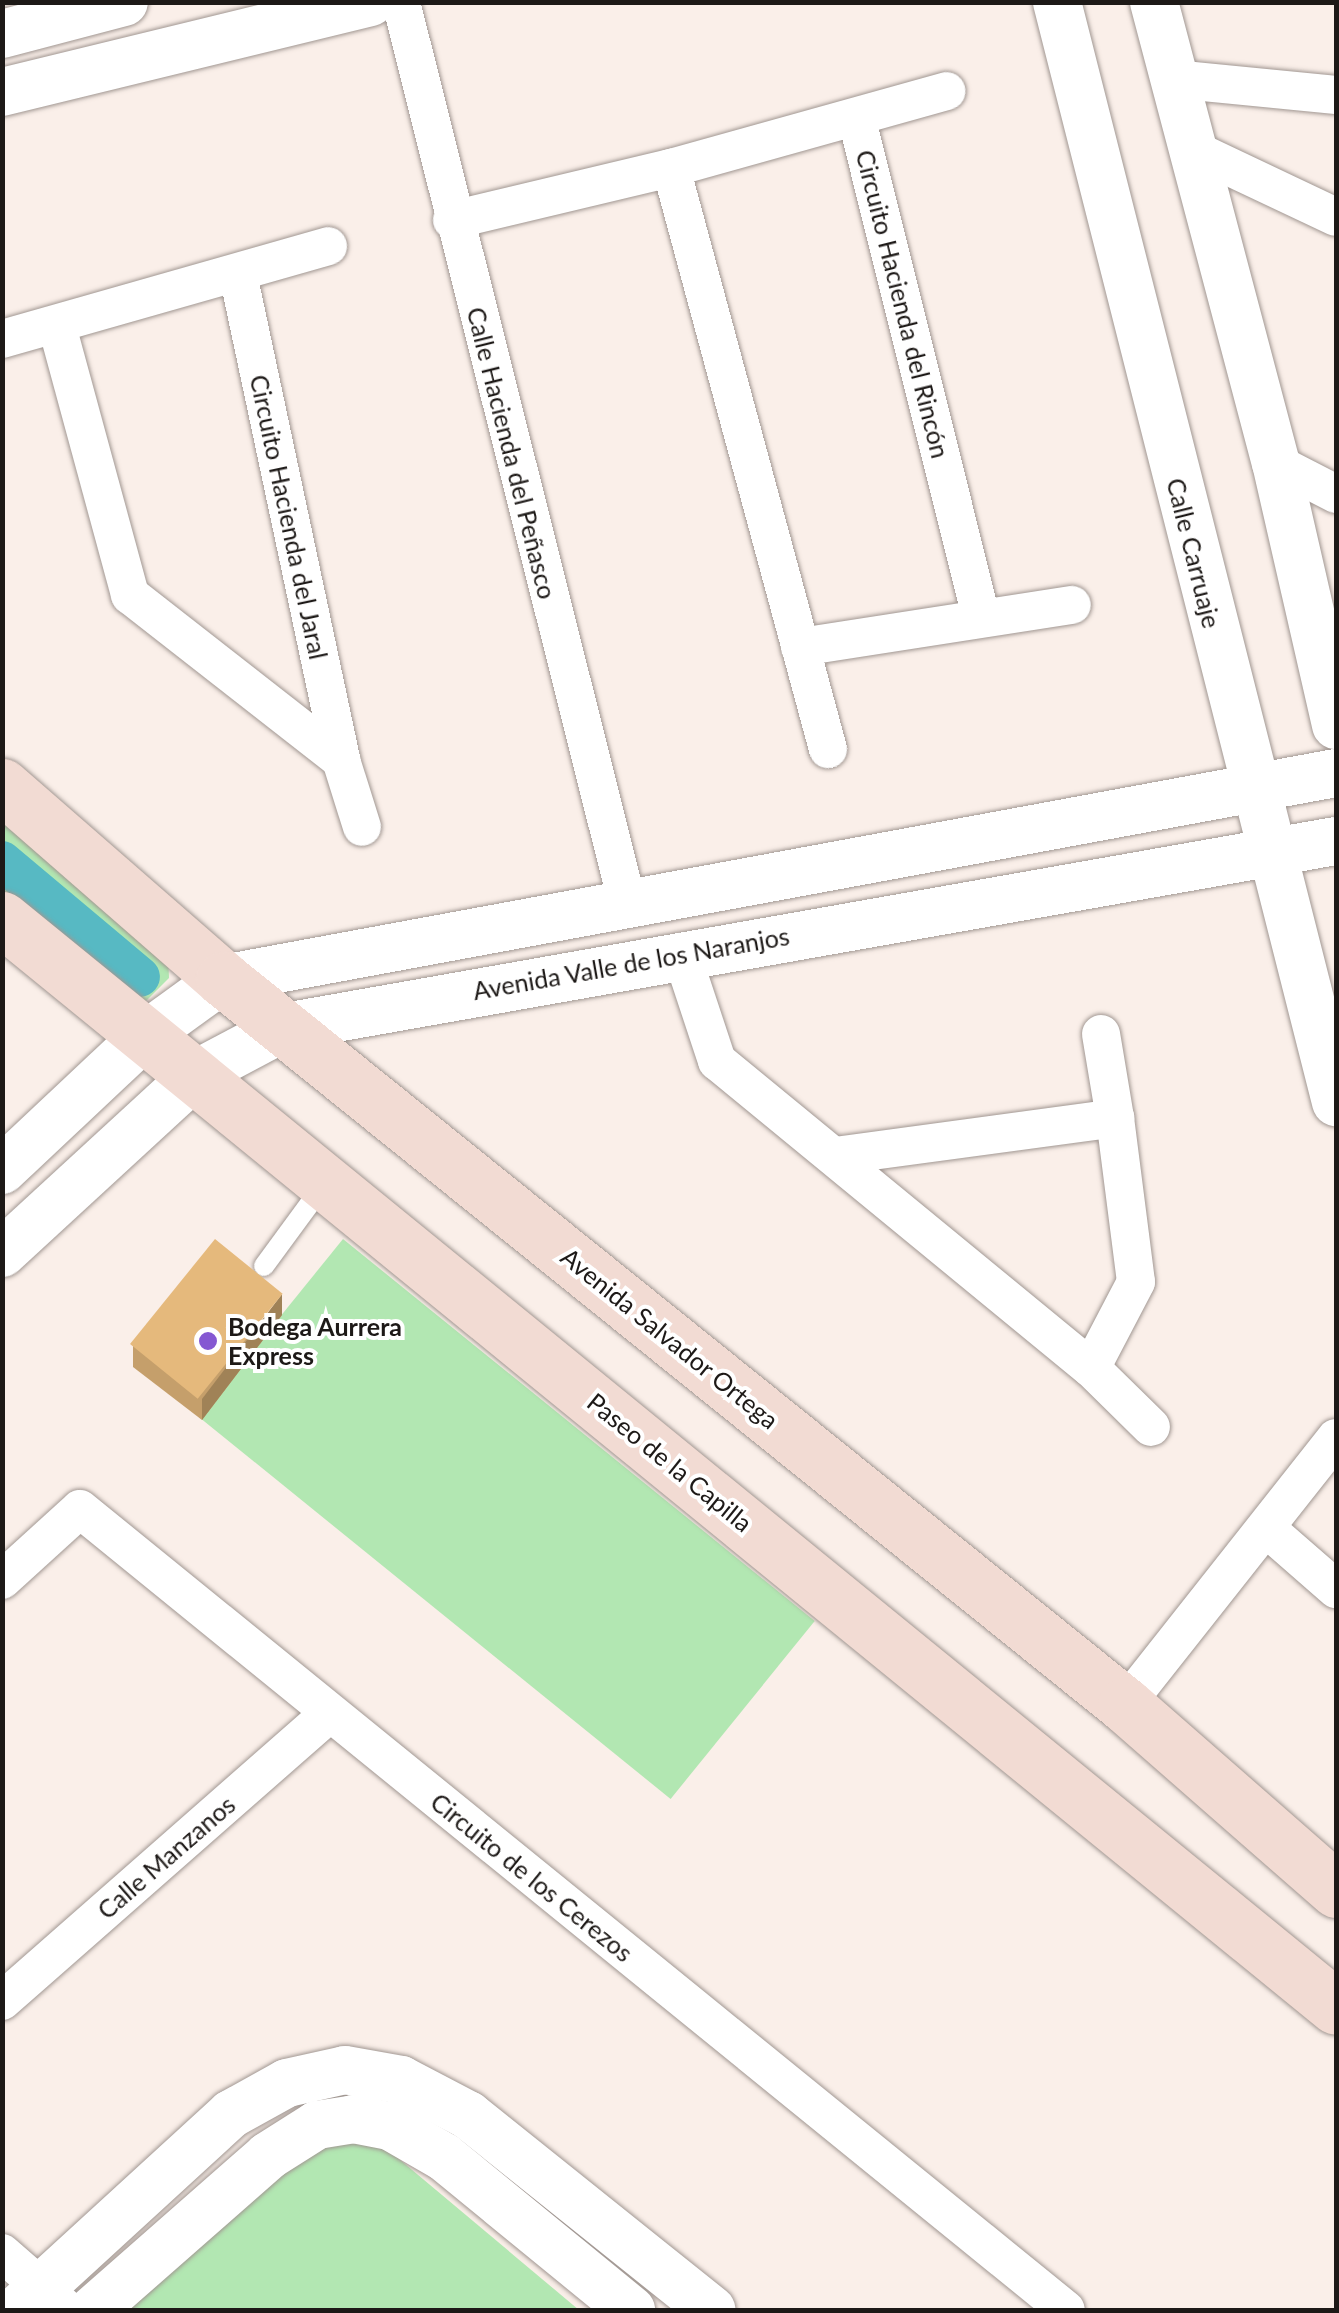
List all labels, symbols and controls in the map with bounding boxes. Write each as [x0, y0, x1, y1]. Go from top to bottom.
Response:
street label: Circuito Hacienda del Rincón [850, 147, 956, 461]
street label: Calle Hacienda del Peñasco [461, 304, 563, 602]
street label: Circuito Hacienda del Jaral [244, 372, 334, 662]
street label: Calle Carruaje [1161, 475, 1227, 631]
street label: Avenida Valle de los Naranjos [470, 920, 792, 1006]
street label: Avenida Salvador Ortega [555, 1241, 785, 1435]
place label: Bodega Aurrera Express [228, 1312, 403, 1371]
marker: Bodega Aurrera Express [197, 1330, 219, 1352]
street label: Paseo de la Capilla [582, 1386, 758, 1538]
street label: Circuito de los Cerezos [425, 1786, 639, 1968]
street label: Calle Manzanos [91, 1789, 241, 1925]

